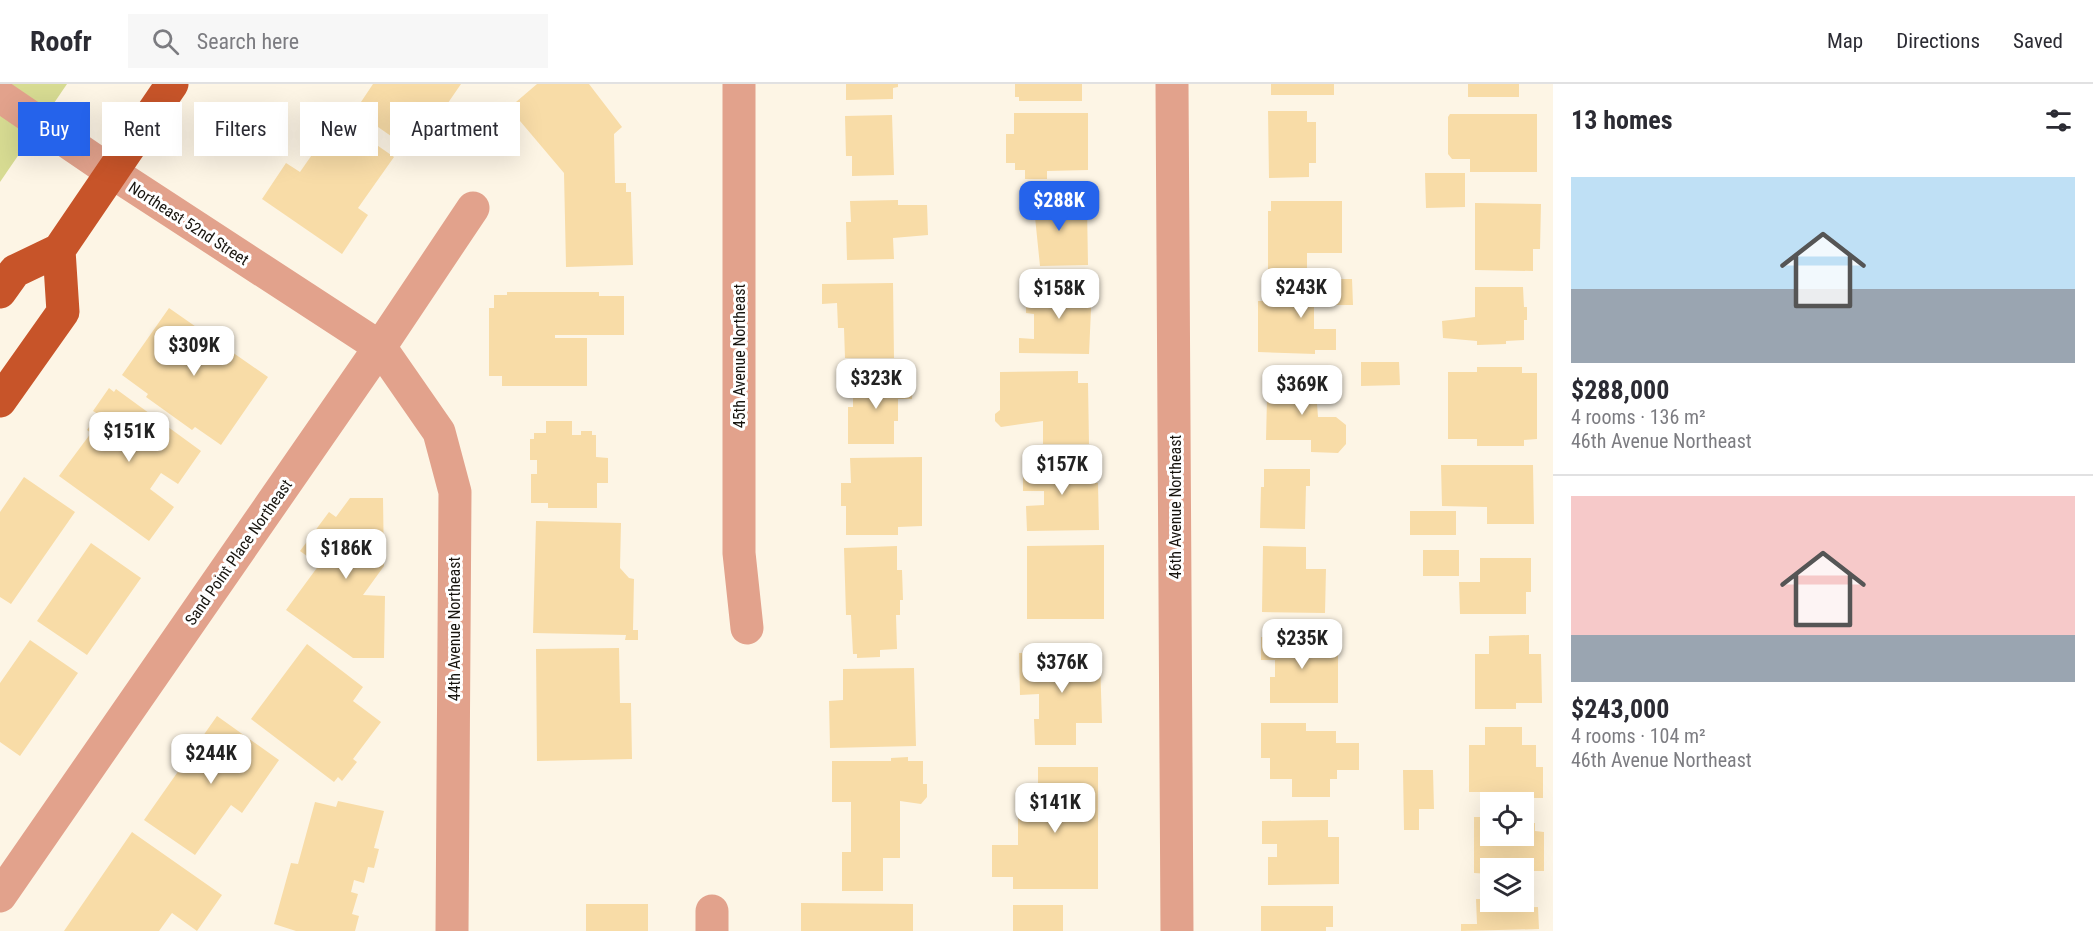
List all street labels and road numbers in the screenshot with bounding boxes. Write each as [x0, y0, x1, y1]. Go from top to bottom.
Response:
street label: Northeast 52nd Street [125, 178, 252, 269]
street label: 45th Avenue Northeast [730, 283, 749, 428]
street label: 46th Avenue Northeast [1166, 434, 1185, 579]
street label: Sand Point Place Northeast [181, 476, 296, 629]
street label: 44th Avenue Northeast [445, 556, 464, 701]

